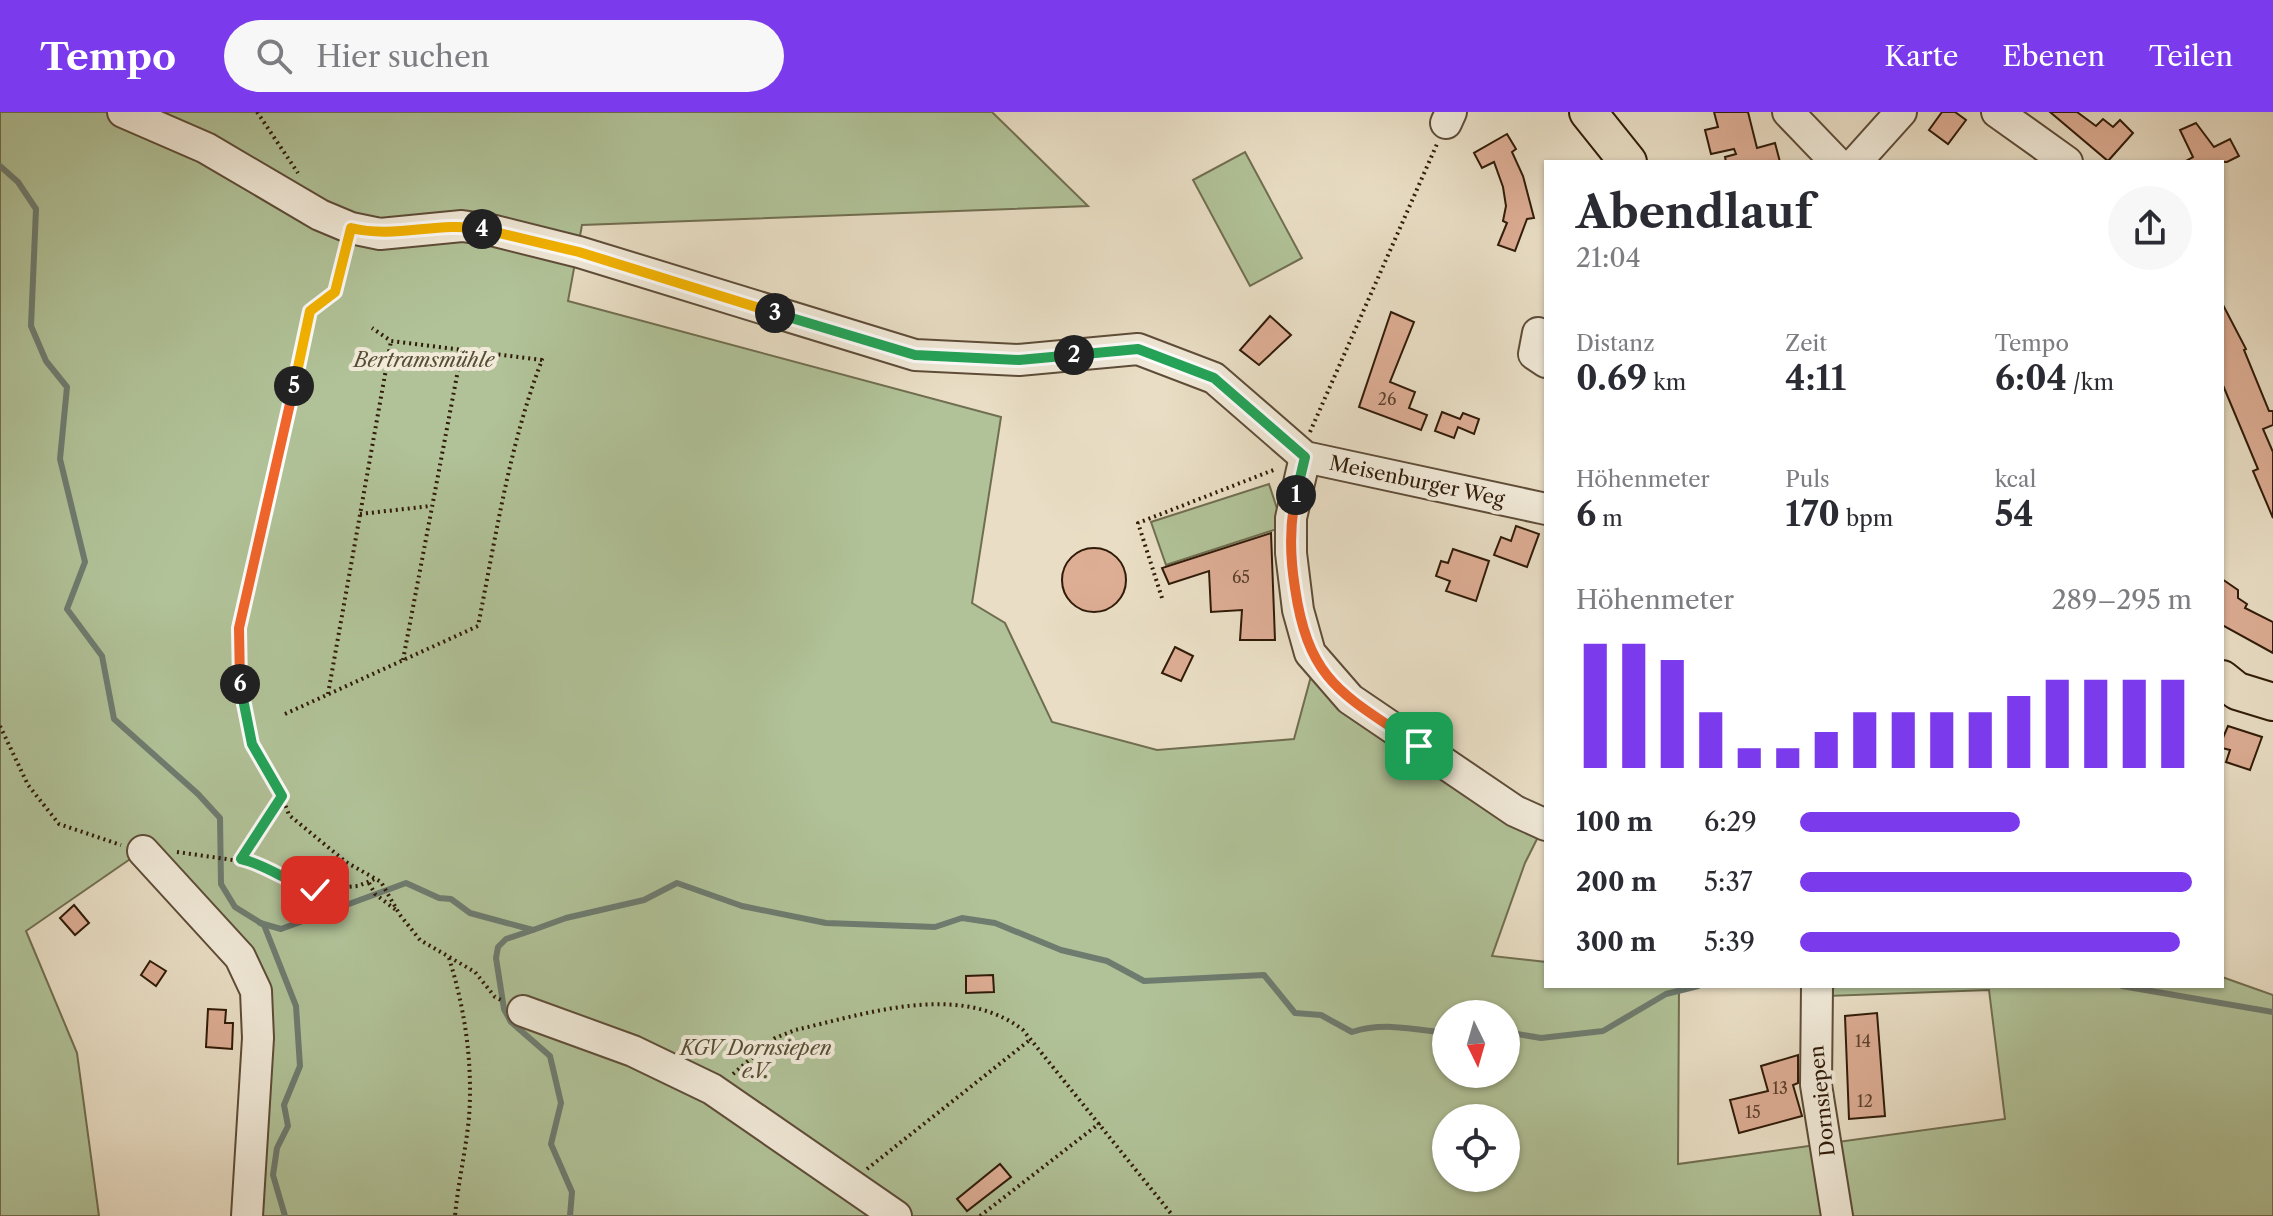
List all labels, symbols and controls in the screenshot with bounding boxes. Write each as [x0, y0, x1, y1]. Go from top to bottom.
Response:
search box [224, 20, 784, 92]
text: Tempo [40, 33, 176, 80]
icon: search [252, 34, 296, 78]
text: Hier suchen [316, 38, 489, 75]
text: Karte [1884, 39, 1958, 73]
text: Ebenen [2002, 39, 2105, 73]
text: Teilen [2149, 39, 2233, 73]
text: Abendlauf [1576, 185, 1813, 239]
button: share [2108, 186, 2192, 270]
pin: 4 [462, 209, 502, 249]
text: 4 [475, 215, 489, 242]
text: 21:04 [1576, 242, 1641, 274]
pin: 3 [755, 293, 795, 333]
text: 3 [769, 299, 781, 326]
text: Distanz [1576, 330, 1654, 357]
text: Zeit [1785, 330, 1827, 357]
text: Tempo [1995, 330, 2069, 357]
pin: 2 [1054, 335, 1094, 375]
text: 2 [1068, 341, 1081, 368]
park label: Bertramsmühle [352, 348, 496, 372]
text: 0.69 [1576, 357, 1647, 399]
text: 4:11 [1785, 357, 1846, 399]
text: 6:04 [1995, 357, 2067, 399]
pin: 5 [274, 366, 314, 406]
text: km [1647, 369, 1686, 396]
text: /km [2067, 369, 2114, 396]
text: 5 [288, 372, 300, 399]
house number: 26 [1378, 389, 1396, 409]
street label: Meisenburger Weg [1327, 451, 1507, 511]
text: Höhenmeter [1576, 466, 1710, 493]
text: Puls [1785, 466, 1830, 493]
text: kcal [1995, 466, 2036, 493]
pin: 1 [1276, 475, 1316, 515]
text: 1 [1291, 481, 1301, 508]
text: 6 [1576, 493, 1596, 535]
text: 170 [1785, 493, 1840, 535]
text: 54 [1995, 493, 2034, 535]
text: m [1596, 505, 1623, 532]
text: bpm [1840, 505, 1893, 532]
house number: 65 [1232, 567, 1250, 587]
text: Höhenmeter [1576, 584, 1734, 616]
text: 289–295 m [2052, 584, 2192, 616]
pin: 6 [220, 664, 260, 704]
text: 6 [233, 670, 247, 697]
pin [1385, 712, 1453, 780]
icon: arrive [1397, 724, 1441, 768]
text: 100 m [1576, 806, 1653, 838]
text: 6:29 [1704, 806, 1757, 838]
pin [281, 856, 349, 924]
text: 200 m [1576, 866, 1657, 898]
text: 5:37 [1704, 866, 1753, 898]
icon: check [293, 868, 337, 912]
text: 300 m [1576, 926, 1656, 958]
text: 5:39 [1704, 926, 1755, 958]
north arrow [1432, 1000, 1520, 1088]
map controls [1432, 1000, 1520, 1192]
house number: 14 [1855, 1031, 1871, 1051]
park label: KGV Dornsiepen e.V. [678, 1036, 832, 1083]
street label: Dornsiepen [1804, 1044, 1840, 1158]
house number: 13 [1772, 1078, 1788, 1098]
house number: 12 [1857, 1091, 1873, 1111]
house number: 15 [1745, 1102, 1761, 1122]
button: locate [1432, 1104, 1520, 1192]

